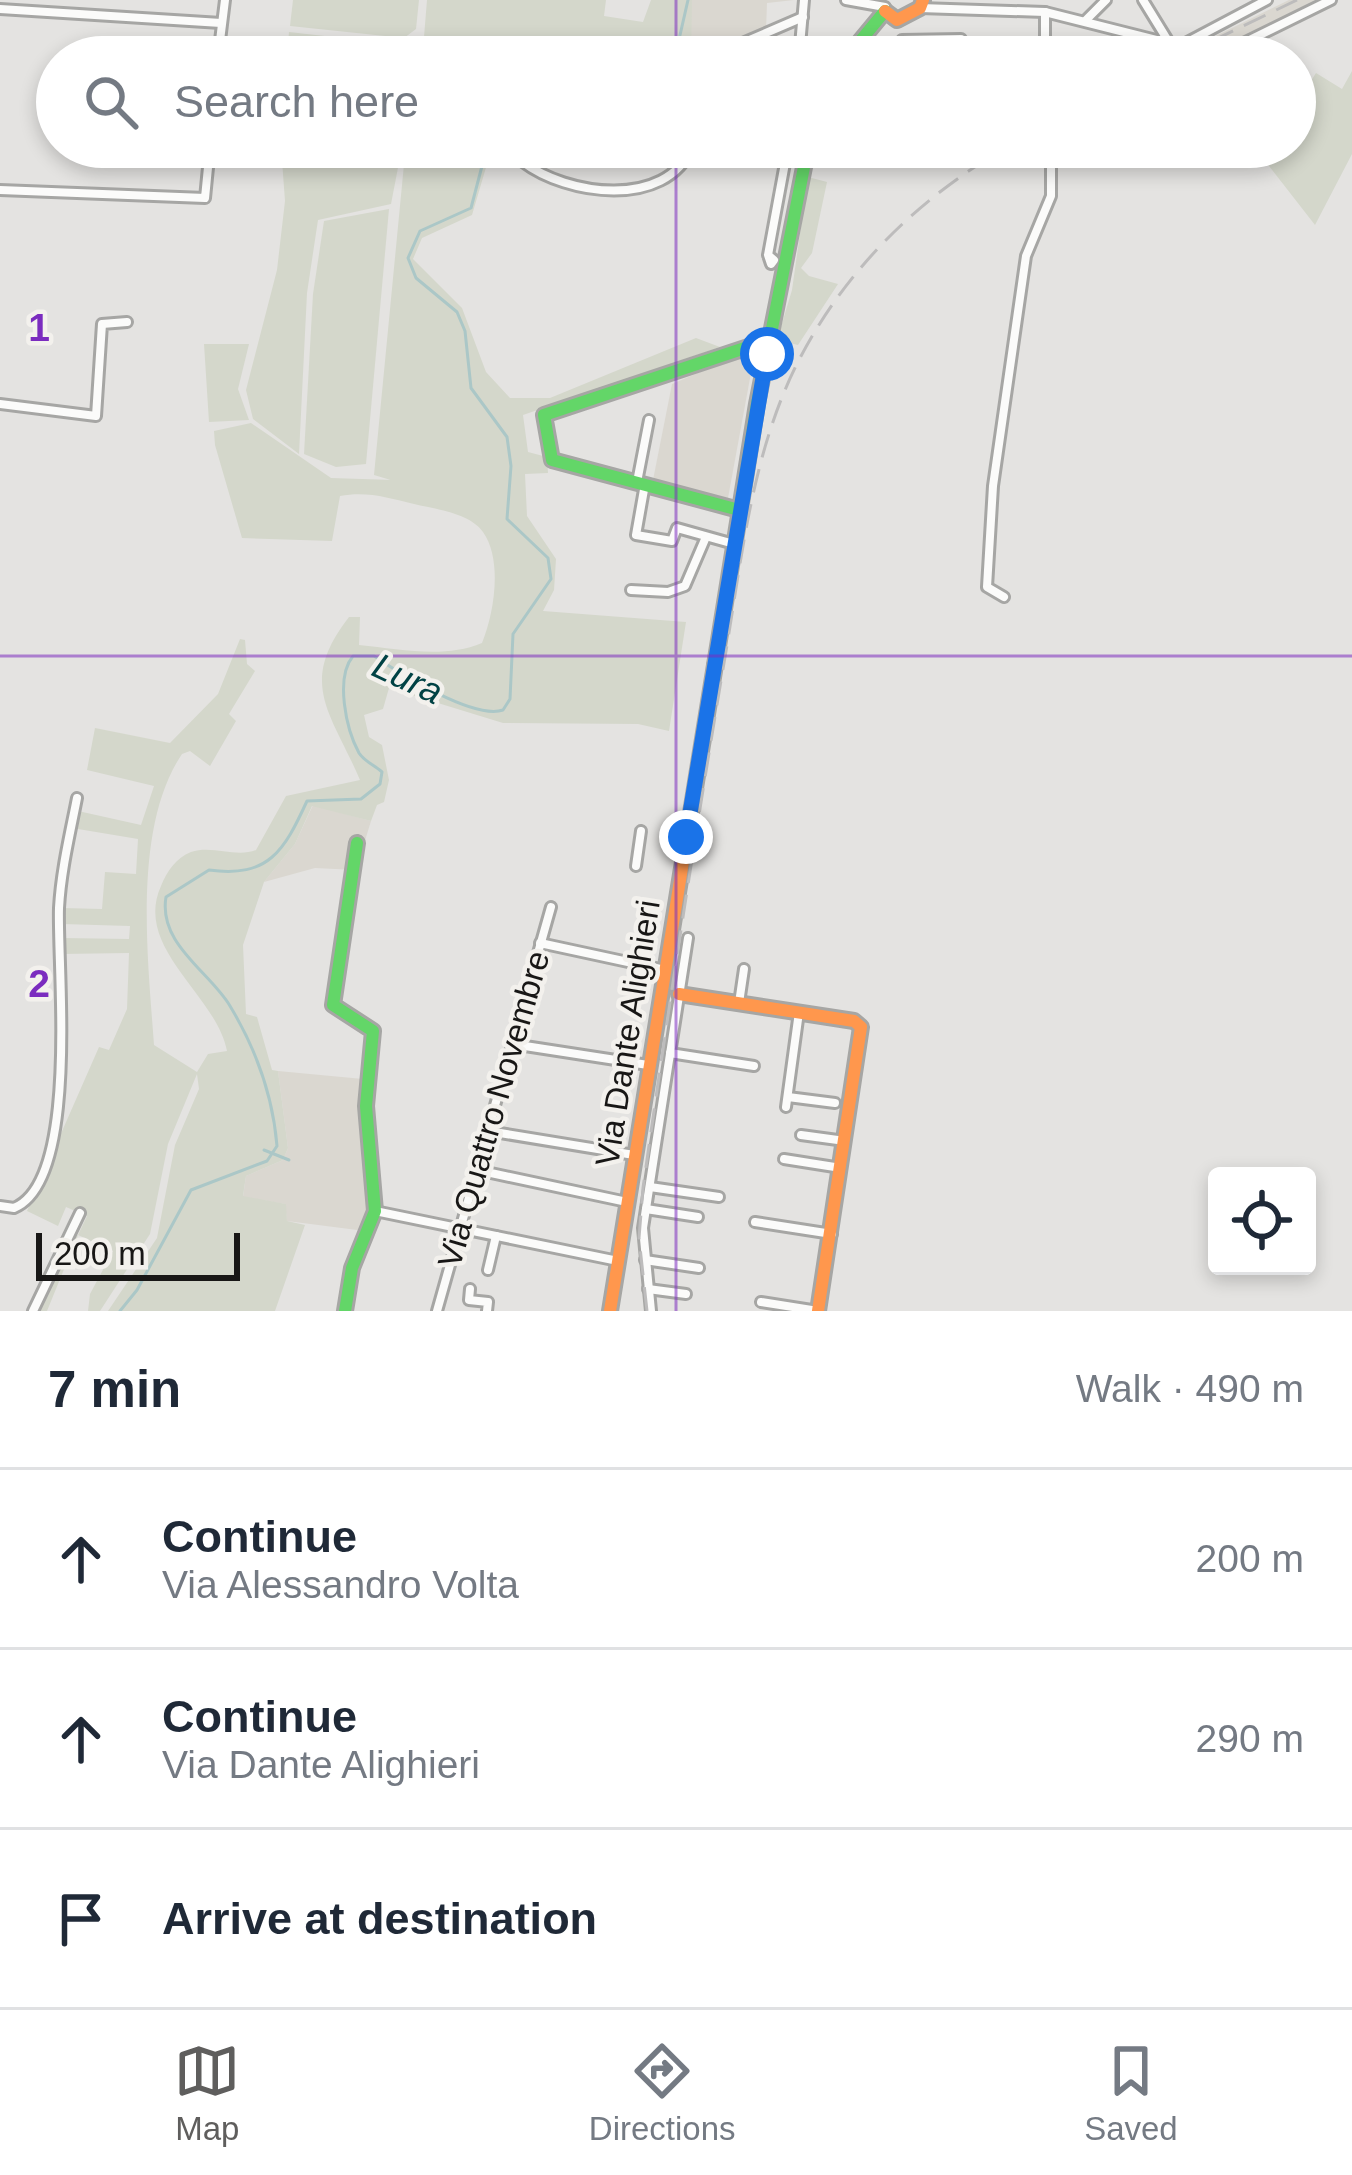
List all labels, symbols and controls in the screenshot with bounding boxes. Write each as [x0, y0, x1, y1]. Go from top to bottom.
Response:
search box [36, 36, 1316, 168]
icon: search [78, 69, 144, 135]
text: Search here [174, 76, 419, 127]
text: 1 [28, 306, 50, 349]
route start [740, 327, 794, 381]
water label: Lura [366, 645, 449, 712]
route end [659, 810, 713, 864]
street label: Via Dante Alighieri [588, 897, 667, 1169]
street label: Via Quattro Novembre [431, 947, 556, 1272]
text: 2 [28, 962, 50, 1005]
map controls [1208, 1167, 1316, 1275]
button: locate [1208, 1167, 1316, 1275]
scale bar [36, 1227, 240, 1280]
text: 200 m [54, 1235, 146, 1272]
text: 7 min [48, 1361, 181, 1418]
text: Walk · 490 m [1076, 1367, 1304, 1410]
text: Continue [162, 1511, 357, 1562]
icon: ahead [48, 1526, 114, 1592]
text: 200 m [1196, 1537, 1304, 1580]
text: Via Alessandro Volta [162, 1563, 519, 1606]
text: Continue [162, 1691, 357, 1742]
icon: ahead [48, 1706, 114, 1772]
text: 290 m [1196, 1717, 1304, 1760]
text: Via Dante Alighieri [162, 1743, 480, 1786]
icon: arrive [48, 1886, 114, 1952]
text: Arrive at destination [162, 1893, 597, 1944]
tab: Map [174, 2038, 240, 2148]
tab: Directions [589, 2038, 736, 2148]
tab: Saved [1084, 2038, 1178, 2148]

